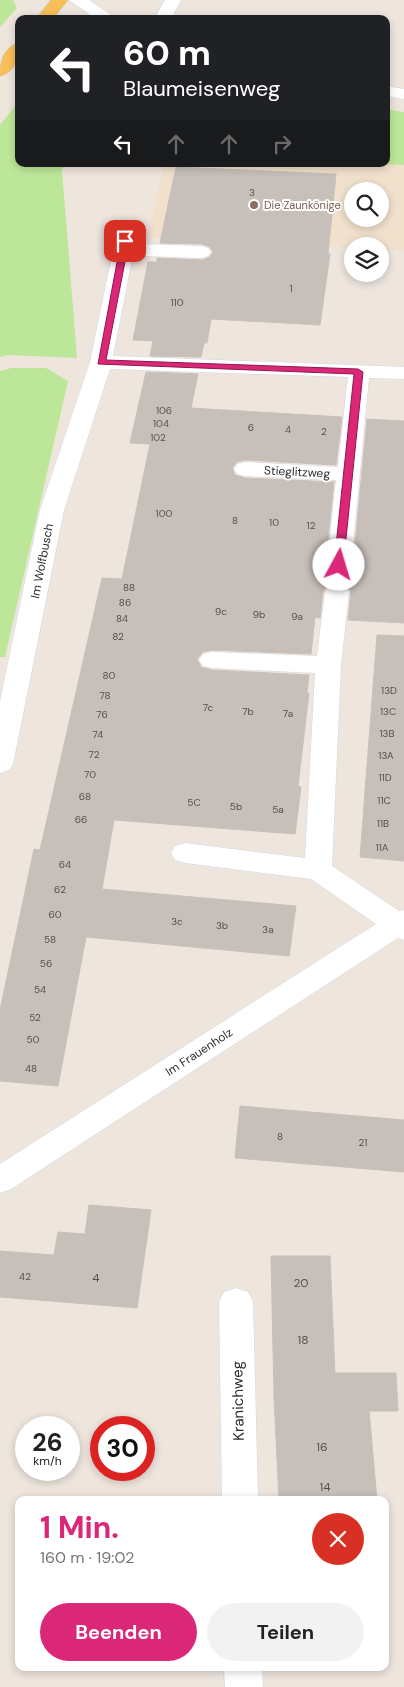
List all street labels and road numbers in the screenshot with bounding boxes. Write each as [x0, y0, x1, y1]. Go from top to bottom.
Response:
street label: Stieglitzweg [264, 462, 331, 482]
street label: Im Wolfbusch [27, 522, 57, 600]
street label: Im Frauenholz [162, 1024, 236, 1080]
street label: Kranichweg [227, 1361, 249, 1441]

